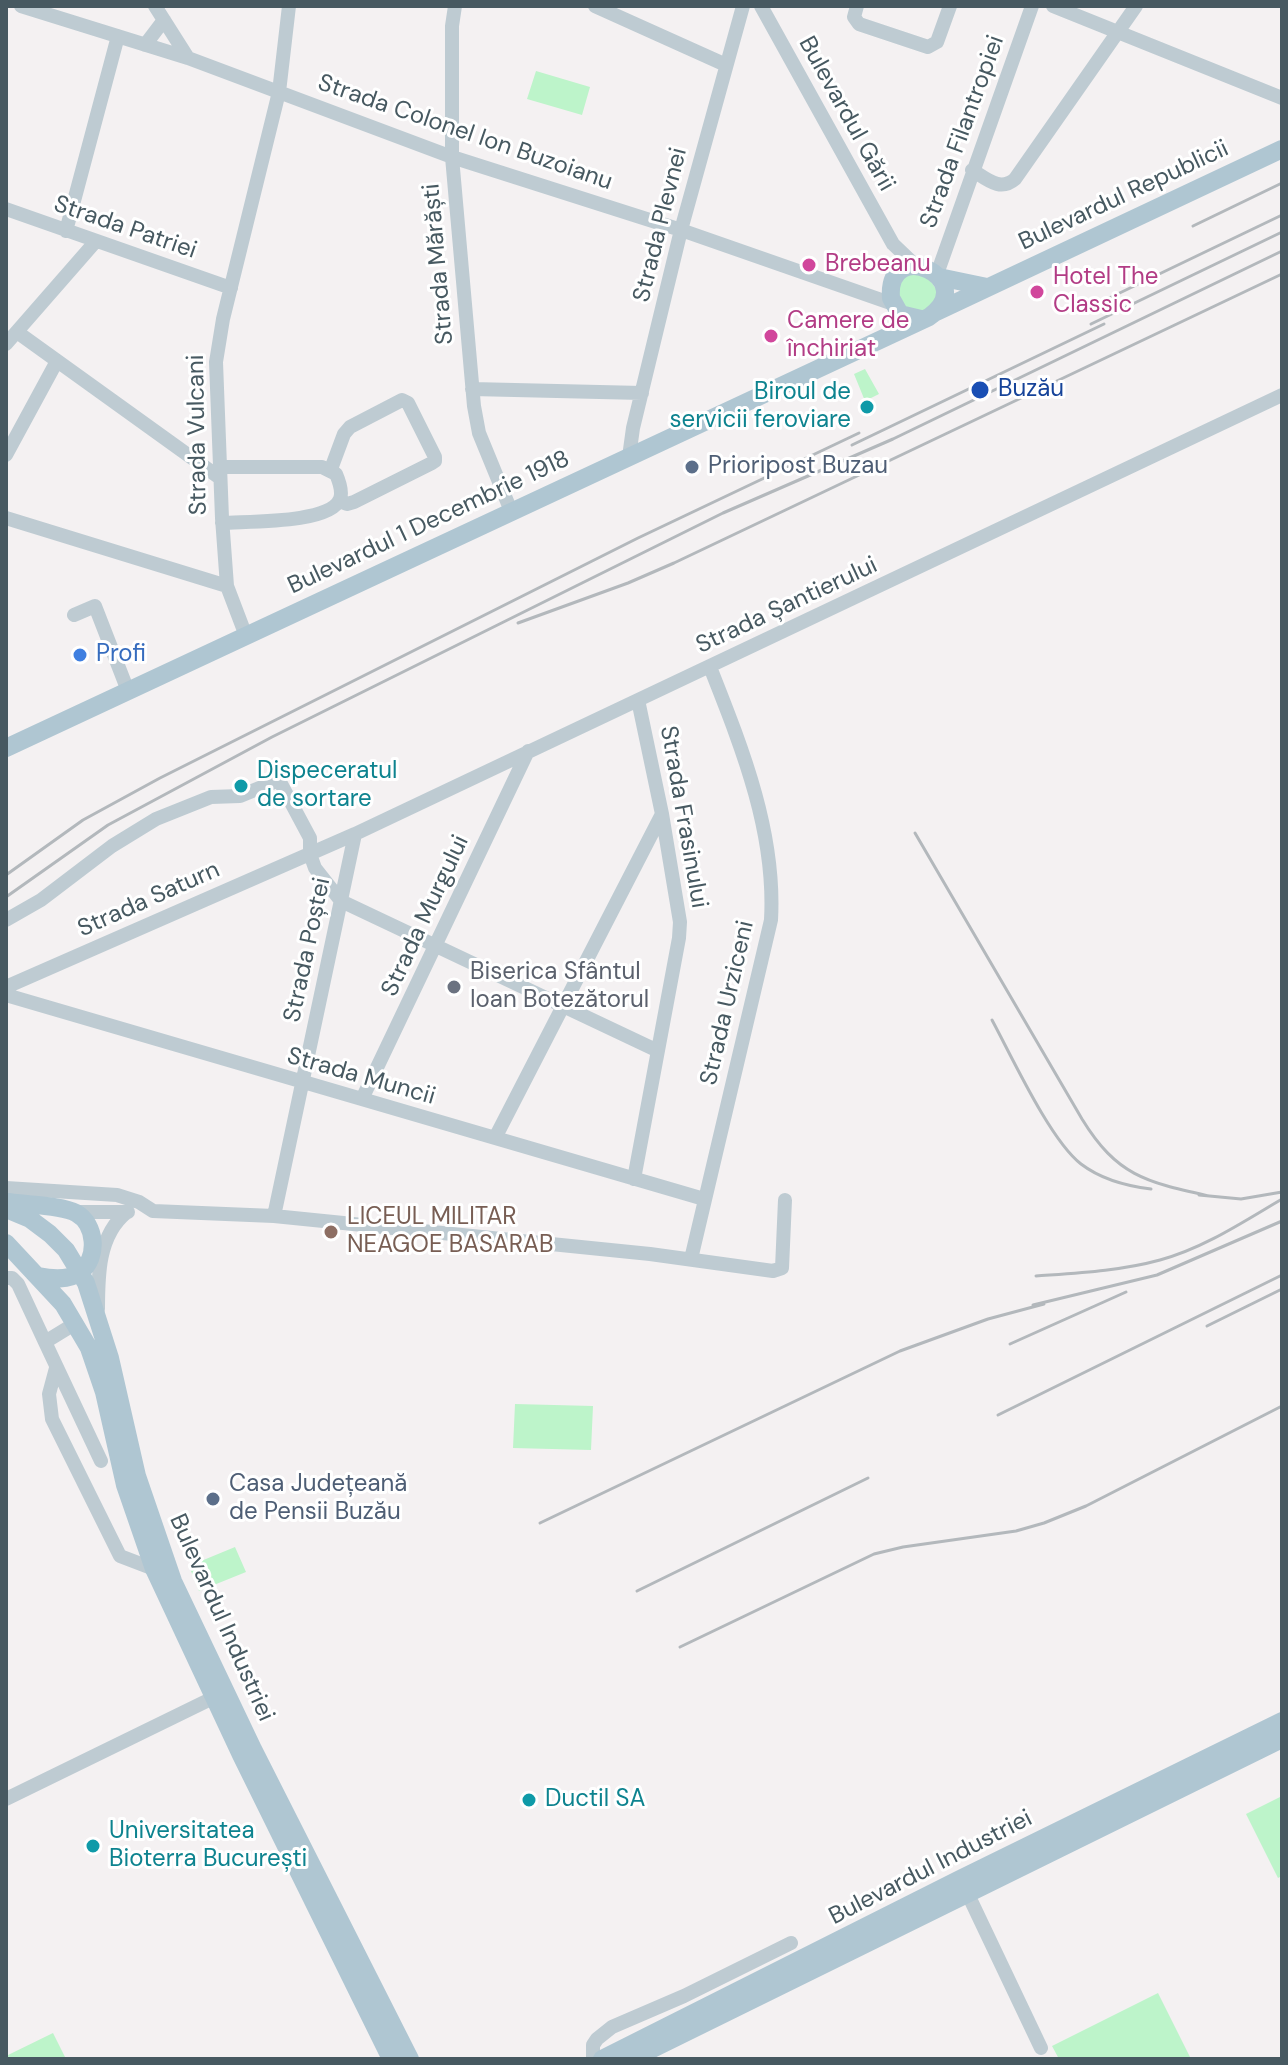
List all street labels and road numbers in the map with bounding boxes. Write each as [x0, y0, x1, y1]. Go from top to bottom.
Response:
street label: Bulevardul Gării [792, 32, 900, 196]
street label: Strada Filantropiei [915, 32, 1011, 232]
street label: Strada Colonel Ion Buzoianu [314, 69, 616, 197]
street label: Bulevardul Republicii [1015, 135, 1233, 257]
street label: Strada Plevnei [628, 145, 694, 305]
street label: Strada Mărăști [418, 182, 460, 346]
street label: Strada Patriei [50, 190, 200, 266]
street label: Strada Vulcani [182, 354, 214, 516]
street label: Bulevardul 1 Decembrie 1918 [284, 445, 574, 601]
street label: Strada Șantierului [692, 551, 882, 661]
street label: Strada Frasinului [653, 724, 713, 910]
street label: Strada Murgului [376, 831, 476, 1001]
street label: Strada Saturn [74, 856, 224, 944]
street label: Strada Poștei [279, 875, 337, 1025]
street label: Strada Urziceni [695, 918, 761, 1088]
street label: Strada Muncii [284, 1042, 438, 1112]
street label: Bulevardul Industriei [162, 1510, 280, 1726]
street label: Bulevardul Industriei [825, 1804, 1037, 1932]

